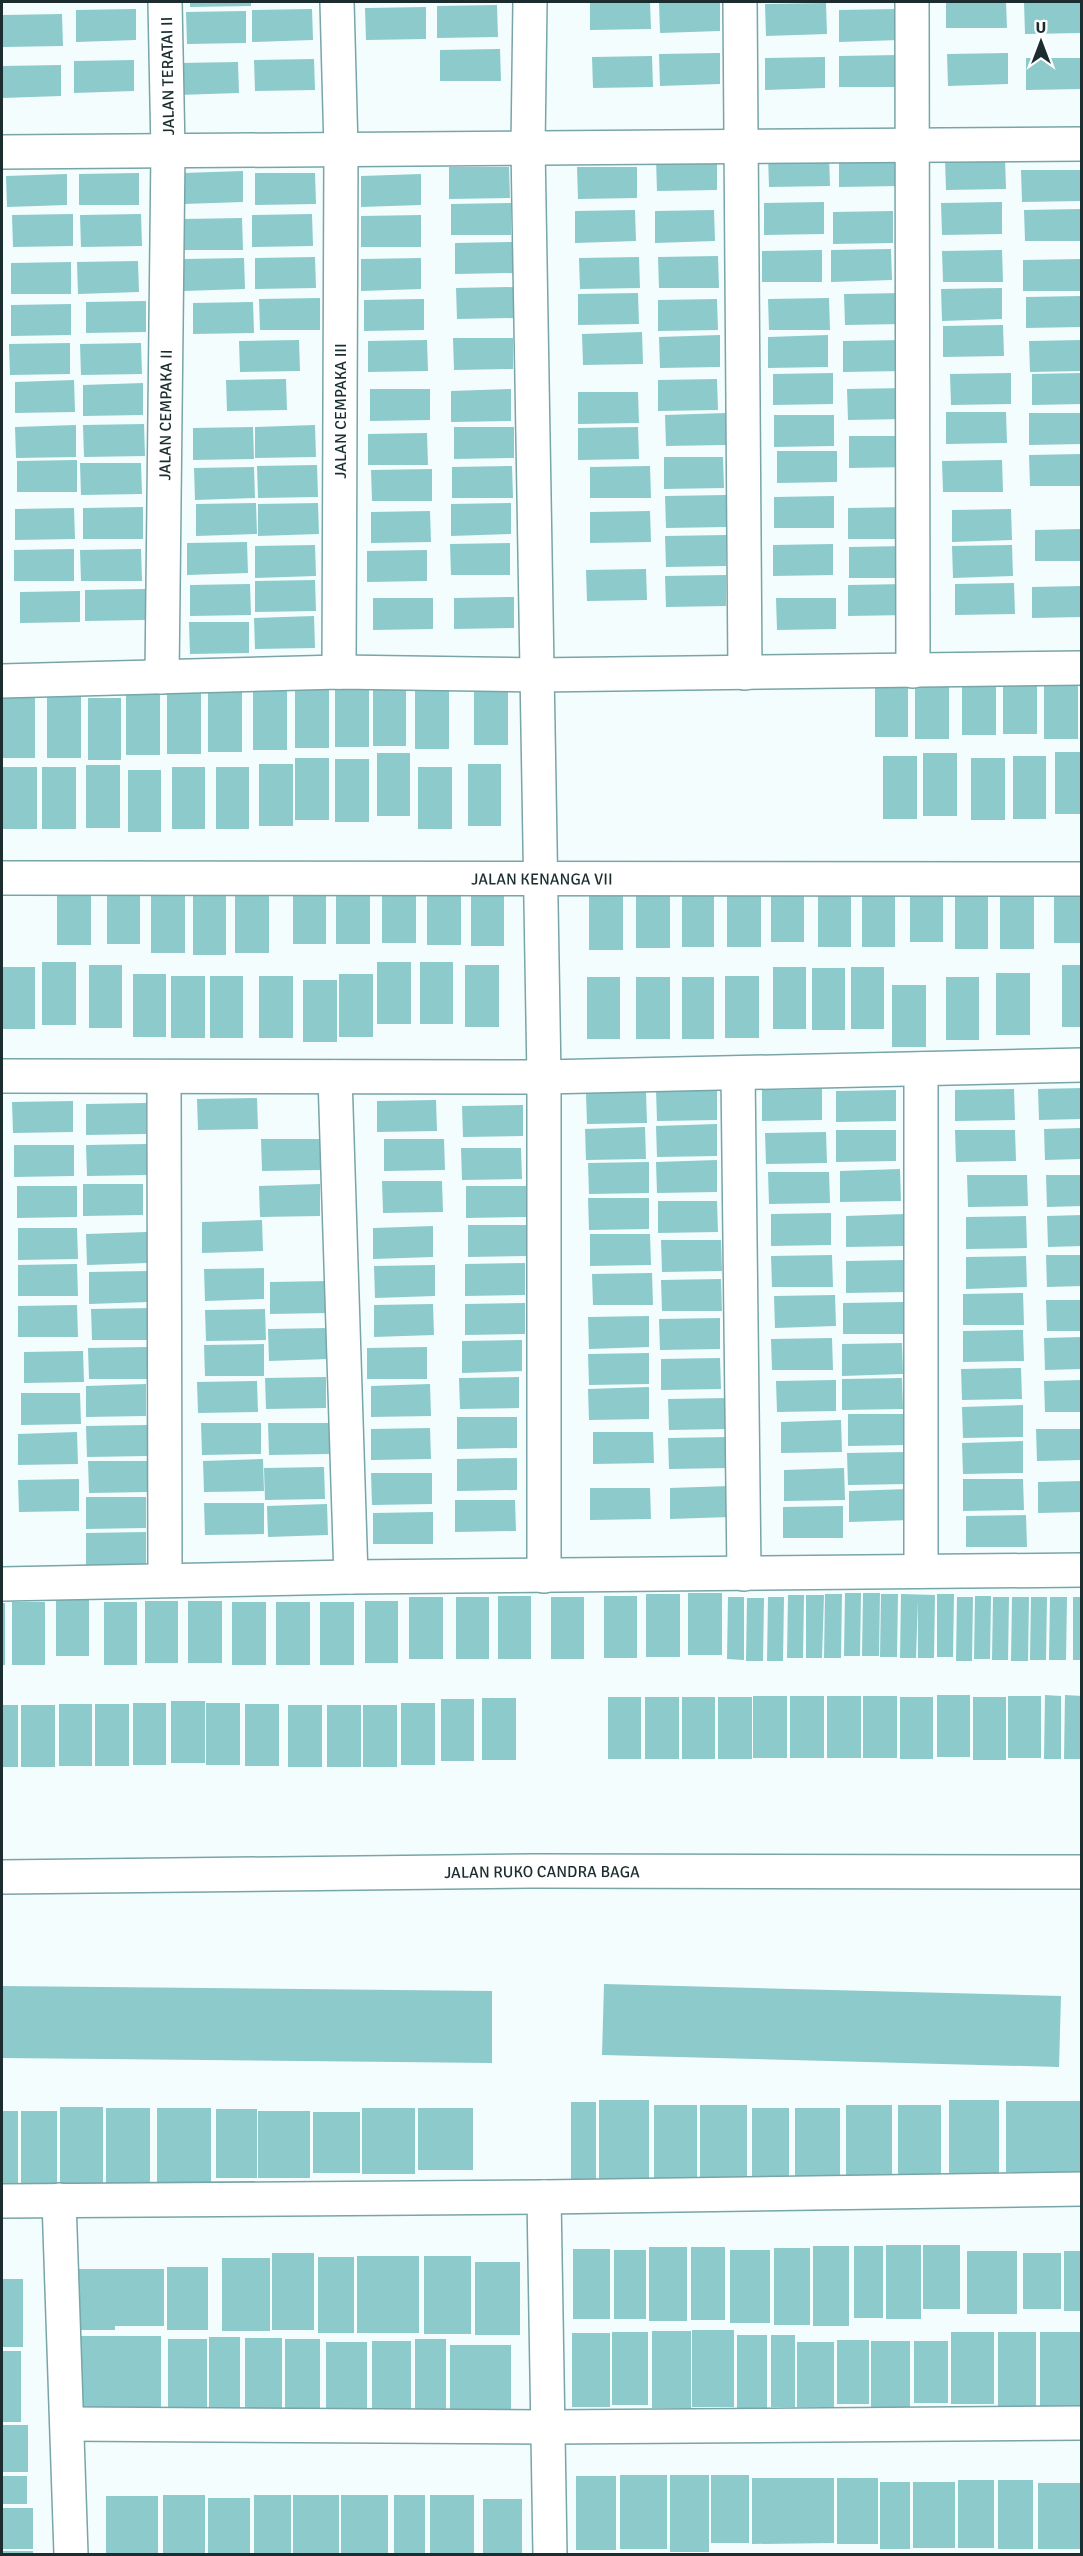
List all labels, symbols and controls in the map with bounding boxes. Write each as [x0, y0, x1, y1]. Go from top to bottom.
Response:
north arrow [1011, 12, 1071, 72]
street label: JALAN TERATAI II [157, 16, 179, 135]
text: U [1036, 18, 1046, 38]
street label: JALAN CEMPAKA III [331, 343, 351, 479]
street label: JALAN CEMPAKA II [155, 349, 177, 481]
street label: JALAN KENANGA VII [471, 869, 613, 890]
street label: JALAN RUKO CANDRA BAGA [444, 1862, 640, 1883]

